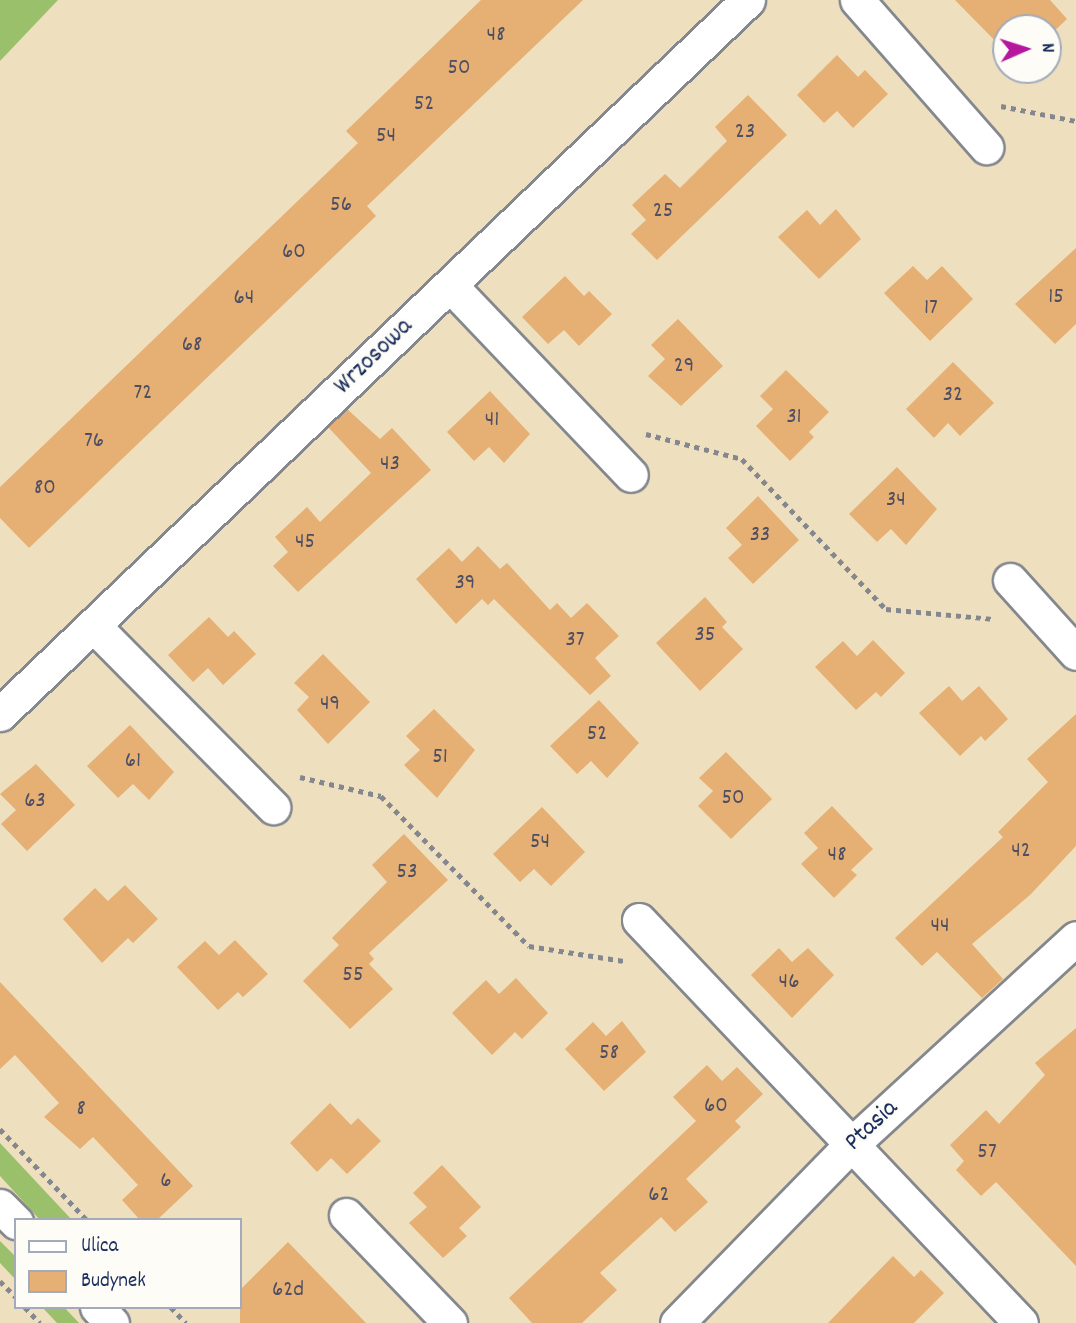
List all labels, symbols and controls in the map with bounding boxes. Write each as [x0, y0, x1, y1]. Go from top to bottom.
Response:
north arrow [992, 14, 1062, 84]
house number: 48 [487, 22, 505, 50]
text: N [1033, 43, 1060, 53]
house number: 50 [447, 55, 471, 83]
house number: 52 [414, 91, 434, 119]
house number: 23 [735, 119, 755, 147]
house number: 54 [376, 123, 396, 151]
house number: 56 [330, 192, 352, 220]
house number: 25 [653, 198, 673, 226]
house number: 60 [282, 239, 306, 267]
house number: 15 [1048, 284, 1064, 312]
house number: 64 [234, 285, 254, 313]
house number: 17 [924, 295, 938, 323]
street label: Wrzosowa [328, 312, 420, 402]
house number: 68 [182, 332, 202, 360]
house number: 29 [674, 353, 694, 381]
house number: 72 [134, 380, 152, 408]
house number: 32 [943, 382, 963, 410]
house number: 31 [786, 404, 802, 432]
house number: 41 [485, 407, 499, 435]
house number: 76 [84, 428, 104, 456]
house number: 43 [380, 451, 400, 479]
house number: 80 [34, 475, 56, 503]
house number: 34 [886, 487, 906, 515]
house number: 33 [750, 522, 770, 550]
house number: 45 [295, 529, 315, 557]
house number: 39 [455, 570, 475, 598]
house number: 35 [695, 622, 715, 650]
house number: 37 [565, 627, 585, 655]
house number: 49 [320, 691, 340, 719]
house number: 52 [587, 721, 607, 749]
house number: 51 [432, 744, 448, 772]
house number: 61 [125, 748, 141, 776]
house number: 50 [721, 785, 745, 813]
house number: 63 [24, 788, 46, 816]
house number: 54 [530, 829, 550, 857]
house number: 42 [1011, 838, 1031, 866]
house number: 48 [828, 842, 846, 870]
house number: 53 [397, 859, 417, 887]
house number: 44 [930, 913, 950, 941]
house number: 55 [342, 962, 364, 990]
house number: 46 [779, 969, 799, 997]
house number: 58 [599, 1040, 619, 1068]
house number: 60 [704, 1093, 728, 1121]
street label: Ptasia [839, 1094, 905, 1158]
house number: 8 [76, 1096, 86, 1124]
house number: 57 [977, 1139, 997, 1167]
house number: 6 [160, 1168, 172, 1196]
house number: 62 [648, 1182, 670, 1210]
legend [14, 1218, 242, 1309]
text: Ulica [81, 1232, 118, 1262]
text: Budynek [81, 1267, 146, 1297]
house number: 62d [272, 1277, 304, 1305]

